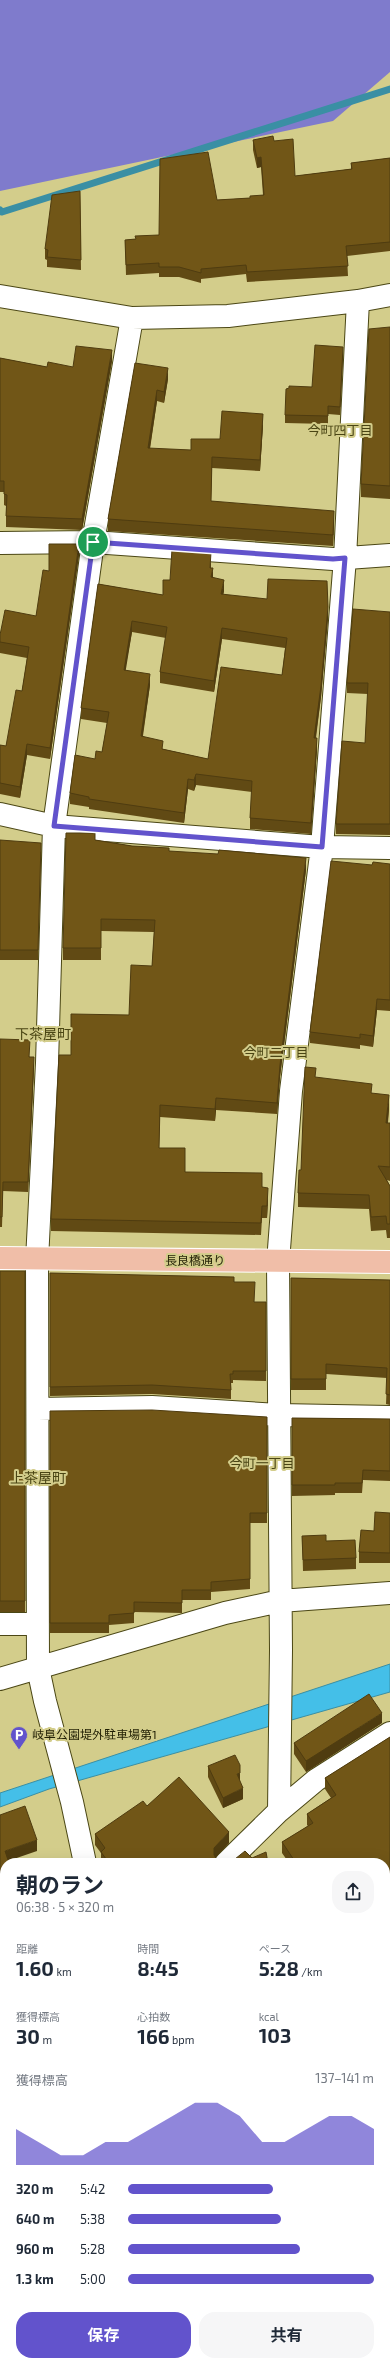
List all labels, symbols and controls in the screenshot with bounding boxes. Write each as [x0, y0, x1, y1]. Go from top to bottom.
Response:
district label: 今町四丁目 [307, 422, 373, 438]
pin [76, 525, 110, 559]
icon: arrive [82, 531, 104, 553]
district label: 下茶屋町 [15, 1025, 71, 1042]
district label: 今町二丁目 [243, 1044, 309, 1060]
street label: 長良橋通り [165, 1253, 225, 1267]
district label: 今町一丁目 [229, 1455, 295, 1471]
district label: 上茶屋町 [10, 1469, 66, 1486]
parking icon: 岐阜公園堤外駐車場第1 [9, 1725, 29, 1750]
place label: 岐阜公園堤外駐車場第1 [32, 1727, 157, 1741]
text: 朝のラン [16, 1871, 104, 1897]
button: share [332, 1871, 374, 1913]
text: 06:38 · 5 × 320 m [16, 1899, 114, 1915]
text: 距離 [16, 1942, 38, 1955]
text: 時間 [137, 1942, 159, 1955]
text: ペース [259, 1942, 291, 1955]
text: 1.60 [16, 1956, 54, 1980]
text: 8:45 [137, 1956, 179, 1980]
text: 5:28 [259, 1956, 299, 1980]
text: km [54, 1965, 72, 1978]
text: /km [299, 1965, 322, 1978]
text: 獲得標高 [16, 2010, 60, 2023]
text: 心拍数 [137, 2010, 170, 2023]
text: kcal [259, 2010, 279, 2023]
text: 103 [259, 2023, 291, 2047]
text: 30 [16, 2024, 40, 2048]
text: 166 [137, 2024, 170, 2048]
text: m [40, 2033, 52, 2046]
text: bpm [170, 2033, 194, 2046]
text: 137–141 m [315, 2070, 374, 2086]
text: 獲得標高 [16, 2072, 68, 2088]
text: 320 m [16, 2181, 53, 2197]
text: 5:42 [80, 2181, 105, 2197]
text: 640 m [16, 2211, 54, 2227]
text: 5:38 [80, 2211, 105, 2227]
text: 960 m [16, 2241, 54, 2257]
text: 5:28 [80, 2241, 105, 2257]
text: 1.3 km [16, 2271, 54, 2287]
text: 5:00 [80, 2271, 106, 2287]
button: 保存 [16, 2312, 191, 2358]
button: 共有 [199, 2312, 374, 2358]

